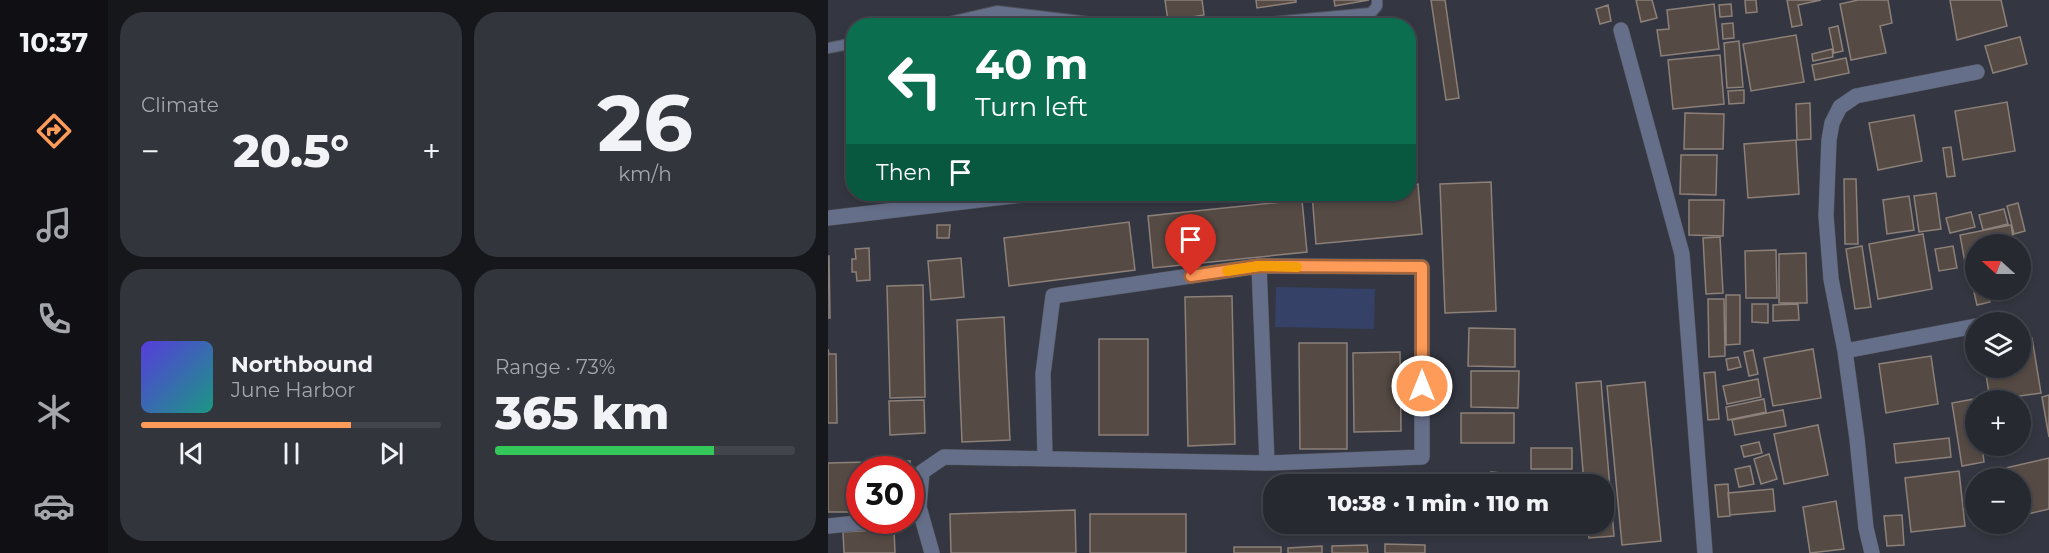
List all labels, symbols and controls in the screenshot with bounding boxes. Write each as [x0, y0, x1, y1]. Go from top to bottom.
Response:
text: 10:37 [20, 26, 88, 59]
text: 40 m [975, 38, 1088, 90]
icon: left [876, 42, 954, 120]
text: 26 [597, 75, 693, 171]
text: Turn left [975, 90, 1088, 123]
text: Climate [141, 93, 219, 117]
icon: directions [33, 110, 75, 152]
text: 20.5° [233, 123, 349, 178]
text: − [141, 131, 160, 171]
text: + [422, 131, 441, 171]
icon: arrive [944, 156, 977, 189]
text: Then [876, 159, 932, 186]
text: km/h [618, 162, 672, 186]
icon: music [33, 204, 75, 246]
pin [1165, 214, 1216, 276]
icon: arrive [1174, 223, 1207, 256]
north arrow [1965, 234, 2031, 300]
map controls [1965, 234, 2031, 534]
icon: phone [33, 298, 75, 340]
button: layers [1965, 312, 2031, 378]
text: Northbound [231, 351, 373, 378]
position arrow [1390, 354, 1454, 418]
text: Range · 73% [495, 355, 615, 379]
text: June Harbor [231, 378, 355, 402]
text: 365 km [495, 385, 669, 440]
button: + [1965, 390, 2031, 456]
icon: climate [33, 391, 75, 433]
icon: previous [175, 437, 208, 470]
icon: pause [275, 437, 308, 470]
icon: next [375, 437, 408, 470]
speed limit sign: 30 [846, 456, 924, 534]
button: − [1965, 468, 2031, 534]
icon: car [33, 485, 75, 527]
text: 10:38 · 1 min · 110 m [1328, 490, 1549, 517]

